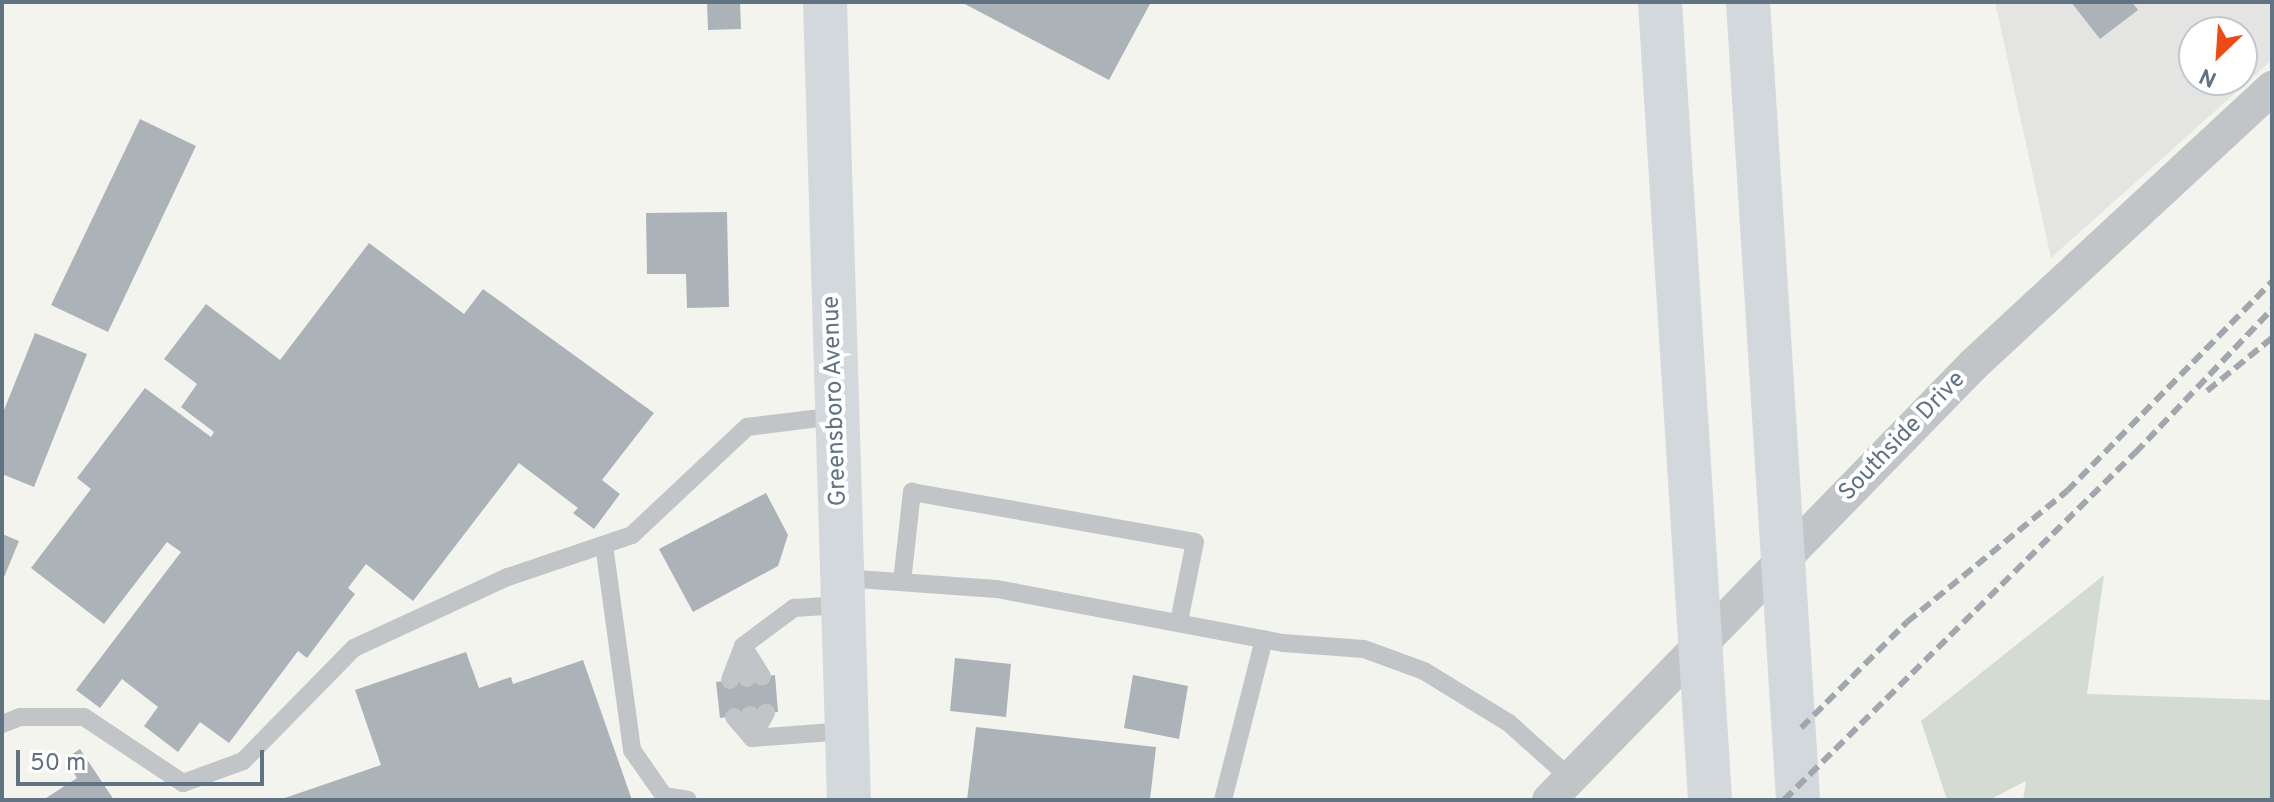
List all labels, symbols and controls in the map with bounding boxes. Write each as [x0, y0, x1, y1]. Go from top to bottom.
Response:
north arrow [2178, 16, 2258, 96]
text: N [2196, 61, 2221, 92]
street label: Greensboro Avenue [818, 295, 854, 507]
street label: Southside Drive [1834, 366, 1972, 508]
scale bar [20, 734, 268, 784]
text: 50 m [30, 749, 86, 779]

